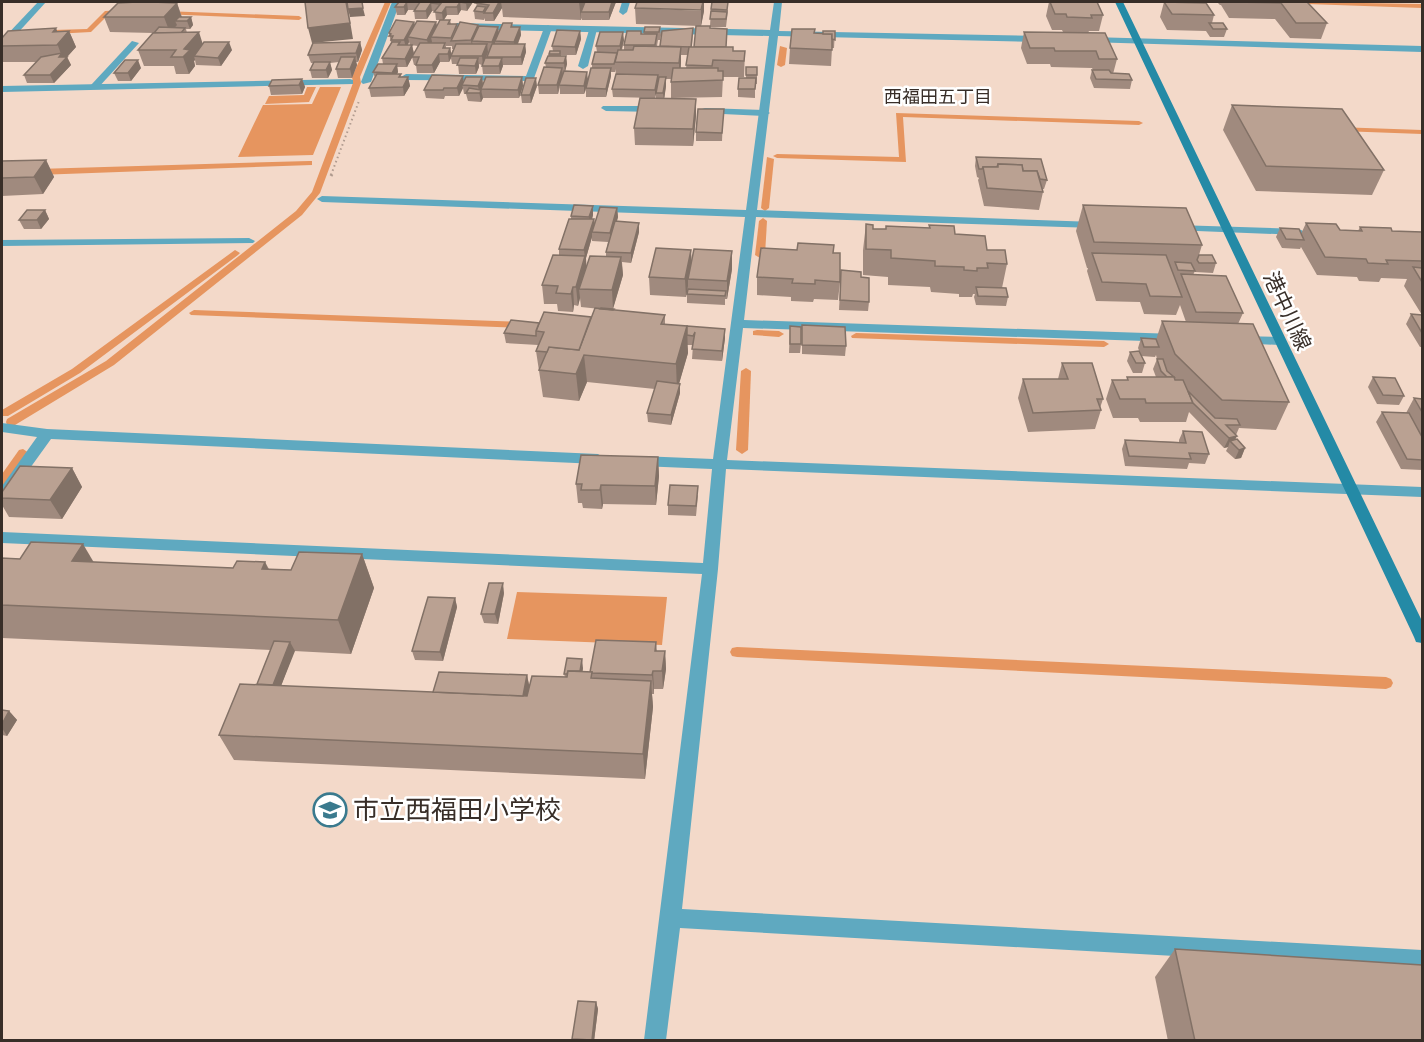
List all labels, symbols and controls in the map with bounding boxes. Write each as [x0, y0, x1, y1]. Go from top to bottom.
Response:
district label: 西福田五丁目 [884, 85, 992, 108]
street label: 港中川線 [1257, 267, 1318, 355]
school or university icon: 市立西福田小学校 [312, 792, 348, 828]
place label: 市立西福田小学校 [353, 792, 561, 826]

